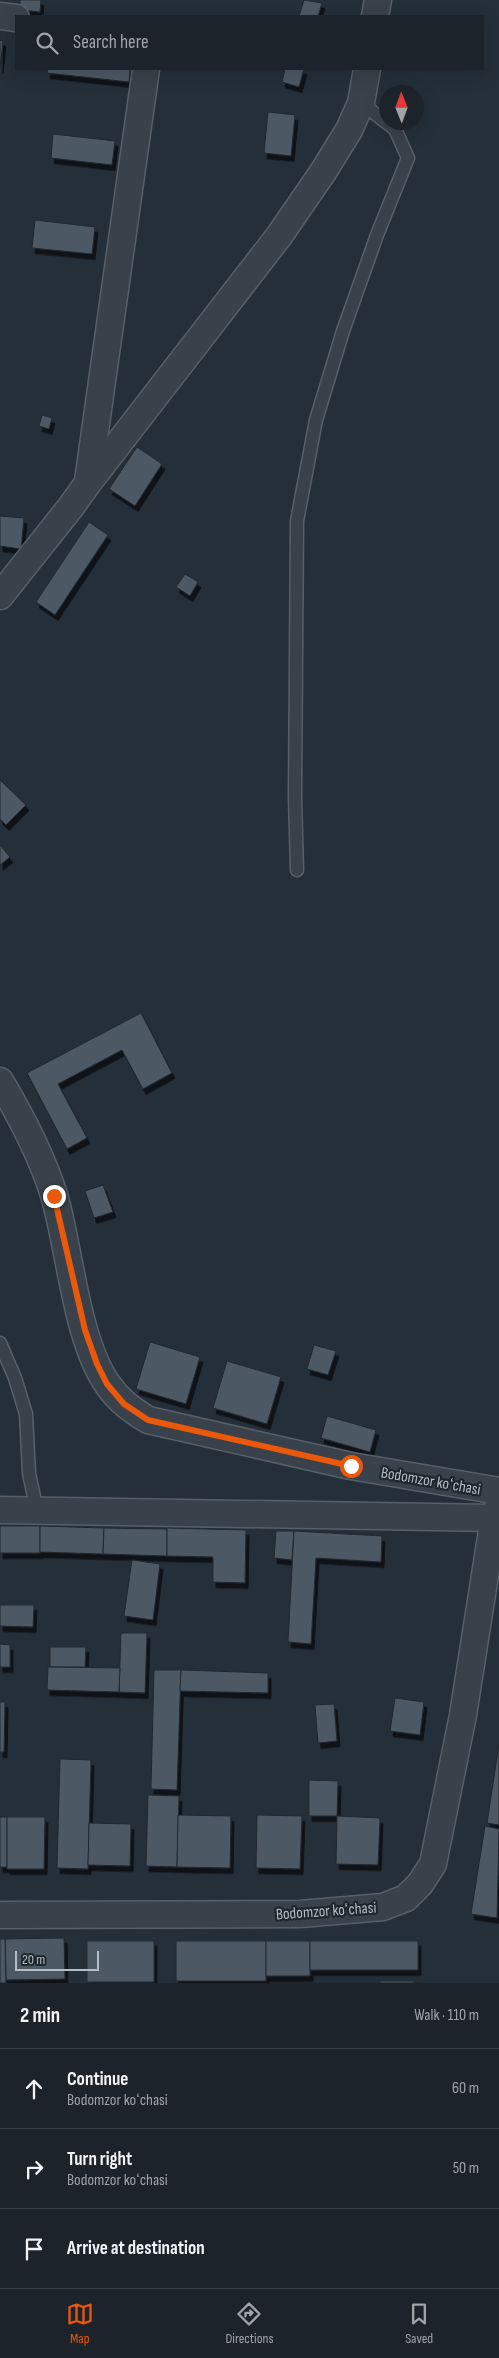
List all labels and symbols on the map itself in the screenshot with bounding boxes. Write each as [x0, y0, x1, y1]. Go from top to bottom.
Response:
north arrow [379, 85, 424, 130]
route end [43, 1185, 66, 1208]
route start [340, 1455, 363, 1478]
street label: Bodomzor koʻchasi [379, 1463, 482, 1500]
street label: Bodomzor koʻchasi [275, 1899, 377, 1924]
scale bar [15, 1948, 99, 1971]

